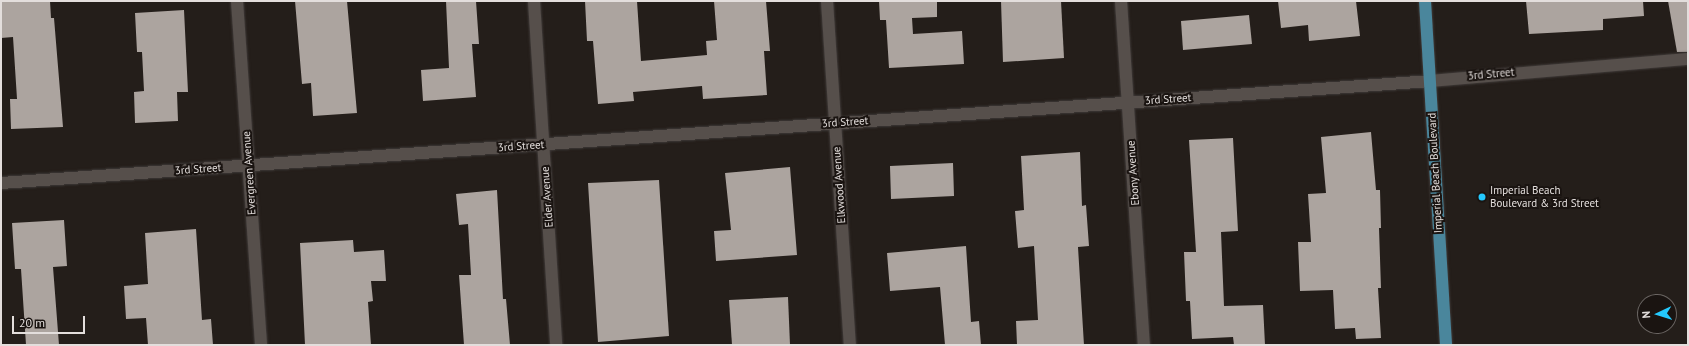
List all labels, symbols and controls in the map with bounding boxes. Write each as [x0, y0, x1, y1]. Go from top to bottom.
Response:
street label: 3rd Street [1467, 65, 1515, 83]
street label: 3rd Street [1144, 91, 1192, 107]
street label: Imperial Beach Boulevard [1425, 112, 1445, 234]
street label: 3rd Street [821, 114, 869, 130]
street label: Evergreen Avenue [239, 130, 259, 216]
street label: 3rd Street [497, 138, 545, 154]
street label: Ebony Avenue [1124, 140, 1142, 206]
street label: Elkwood Avenue [830, 146, 848, 224]
street label: 3rd Street [174, 161, 222, 177]
street label: Elder Avenue [538, 166, 556, 228]
place label: Imperial Beach Boulevard & 3rd Street [1490, 184, 1599, 210]
marker: Imperial Beach Boulevard & 3rd Street [1477, 192, 1487, 202]
north arrow [1637, 294, 1677, 334]
scale bar [14, 308, 87, 334]
text: N [1639, 311, 1653, 319]
text: 20 m [19, 315, 45, 330]

